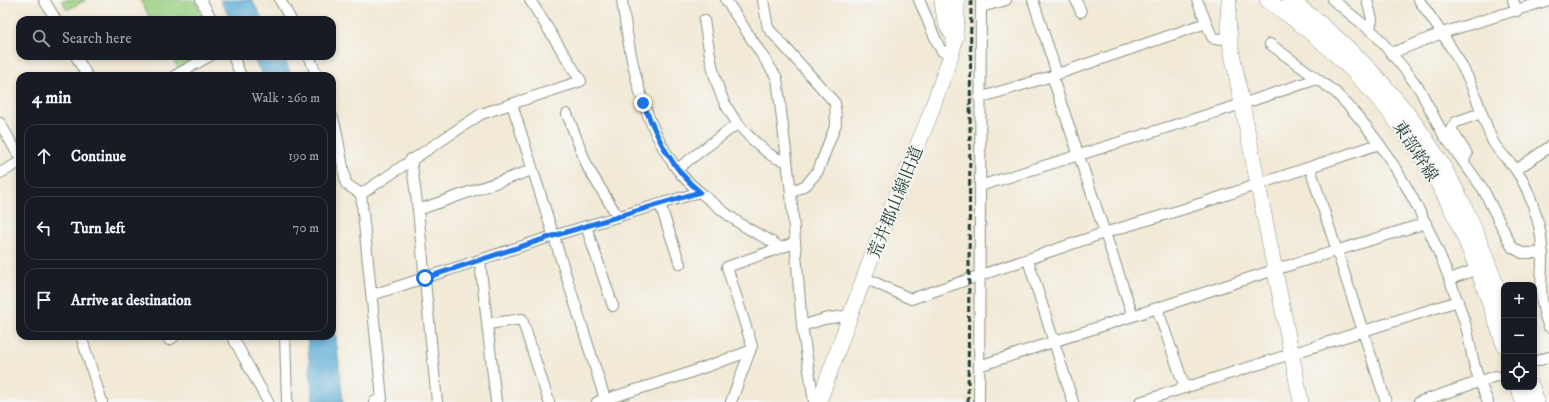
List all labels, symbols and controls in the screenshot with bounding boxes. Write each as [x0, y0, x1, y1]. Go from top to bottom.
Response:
search box [16, 16, 336, 60]
icon: search [30, 27, 52, 49]
text: Search here [62, 29, 131, 48]
text: 4 min [32, 87, 71, 109]
text: Walk · 260 m [252, 90, 320, 106]
route end [634, 94, 652, 112]
street label: 東部幹線 [1387, 117, 1443, 186]
street label: 荒井郡山線旧道 [863, 143, 928, 262]
icon: ahead [33, 145, 55, 167]
text: Continue [71, 147, 126, 166]
text: 190 m [288, 148, 319, 164]
icon: left [33, 217, 55, 239]
text: Turn left [71, 219, 125, 238]
text: 70 m [293, 220, 319, 236]
route start [416, 269, 434, 287]
map controls [1501, 282, 1537, 390]
button: + [1501, 282, 1537, 318]
icon: arrive [33, 289, 55, 311]
text: Arrive at destination [71, 291, 191, 310]
button: − [1501, 318, 1537, 354]
button: locate [1501, 354, 1537, 390]

